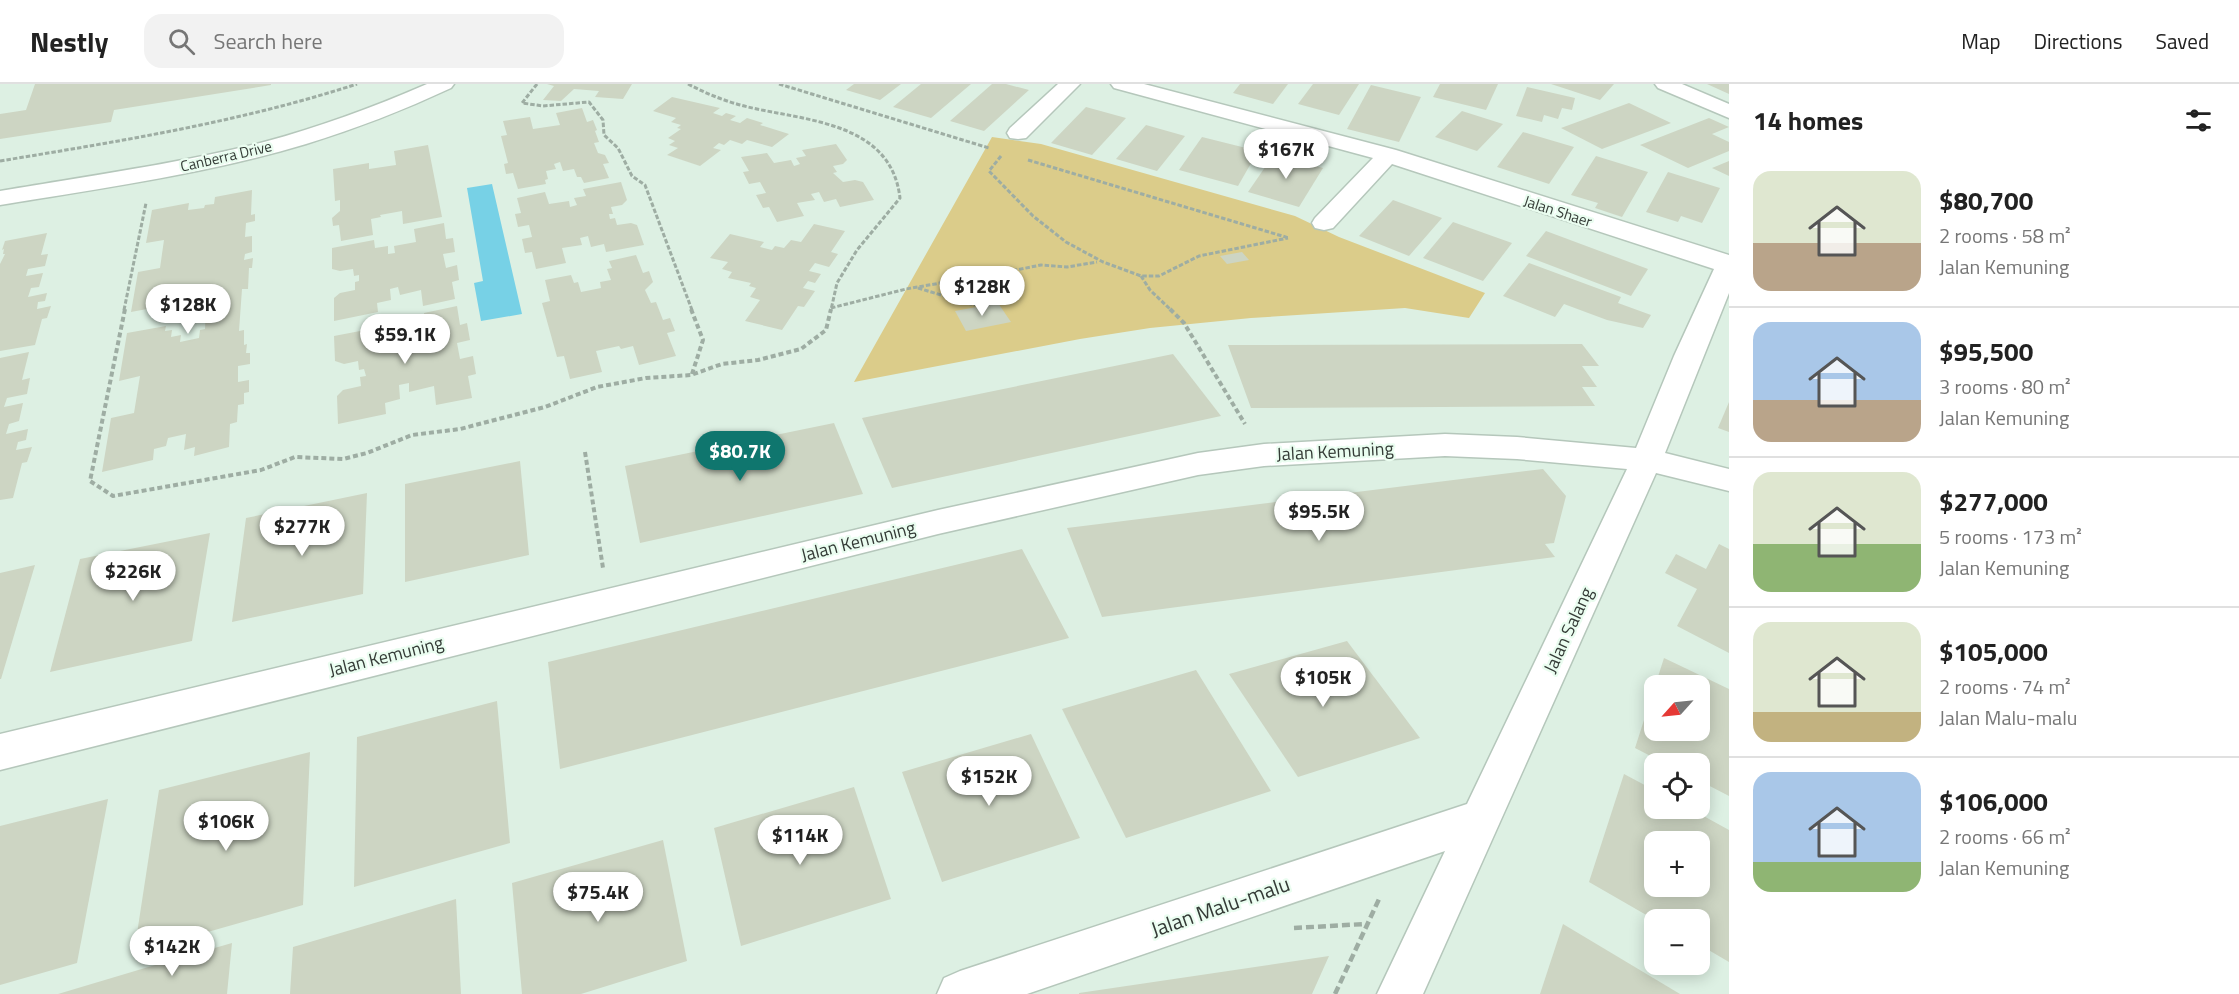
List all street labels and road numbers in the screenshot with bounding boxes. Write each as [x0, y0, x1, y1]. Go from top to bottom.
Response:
street label: Canberra Drive [178, 134, 274, 178]
street label: Jalan Shaer [1521, 189, 1595, 233]
street label: Jalan Kemuning [1276, 434, 1394, 468]
street label: Jalan Kemuning [798, 514, 918, 568]
street label: Jalan Salang [1536, 583, 1600, 677]
street label: Jalan Kemuning [326, 629, 446, 683]
street label: Jalan Malu-malu [1146, 867, 1294, 945]

